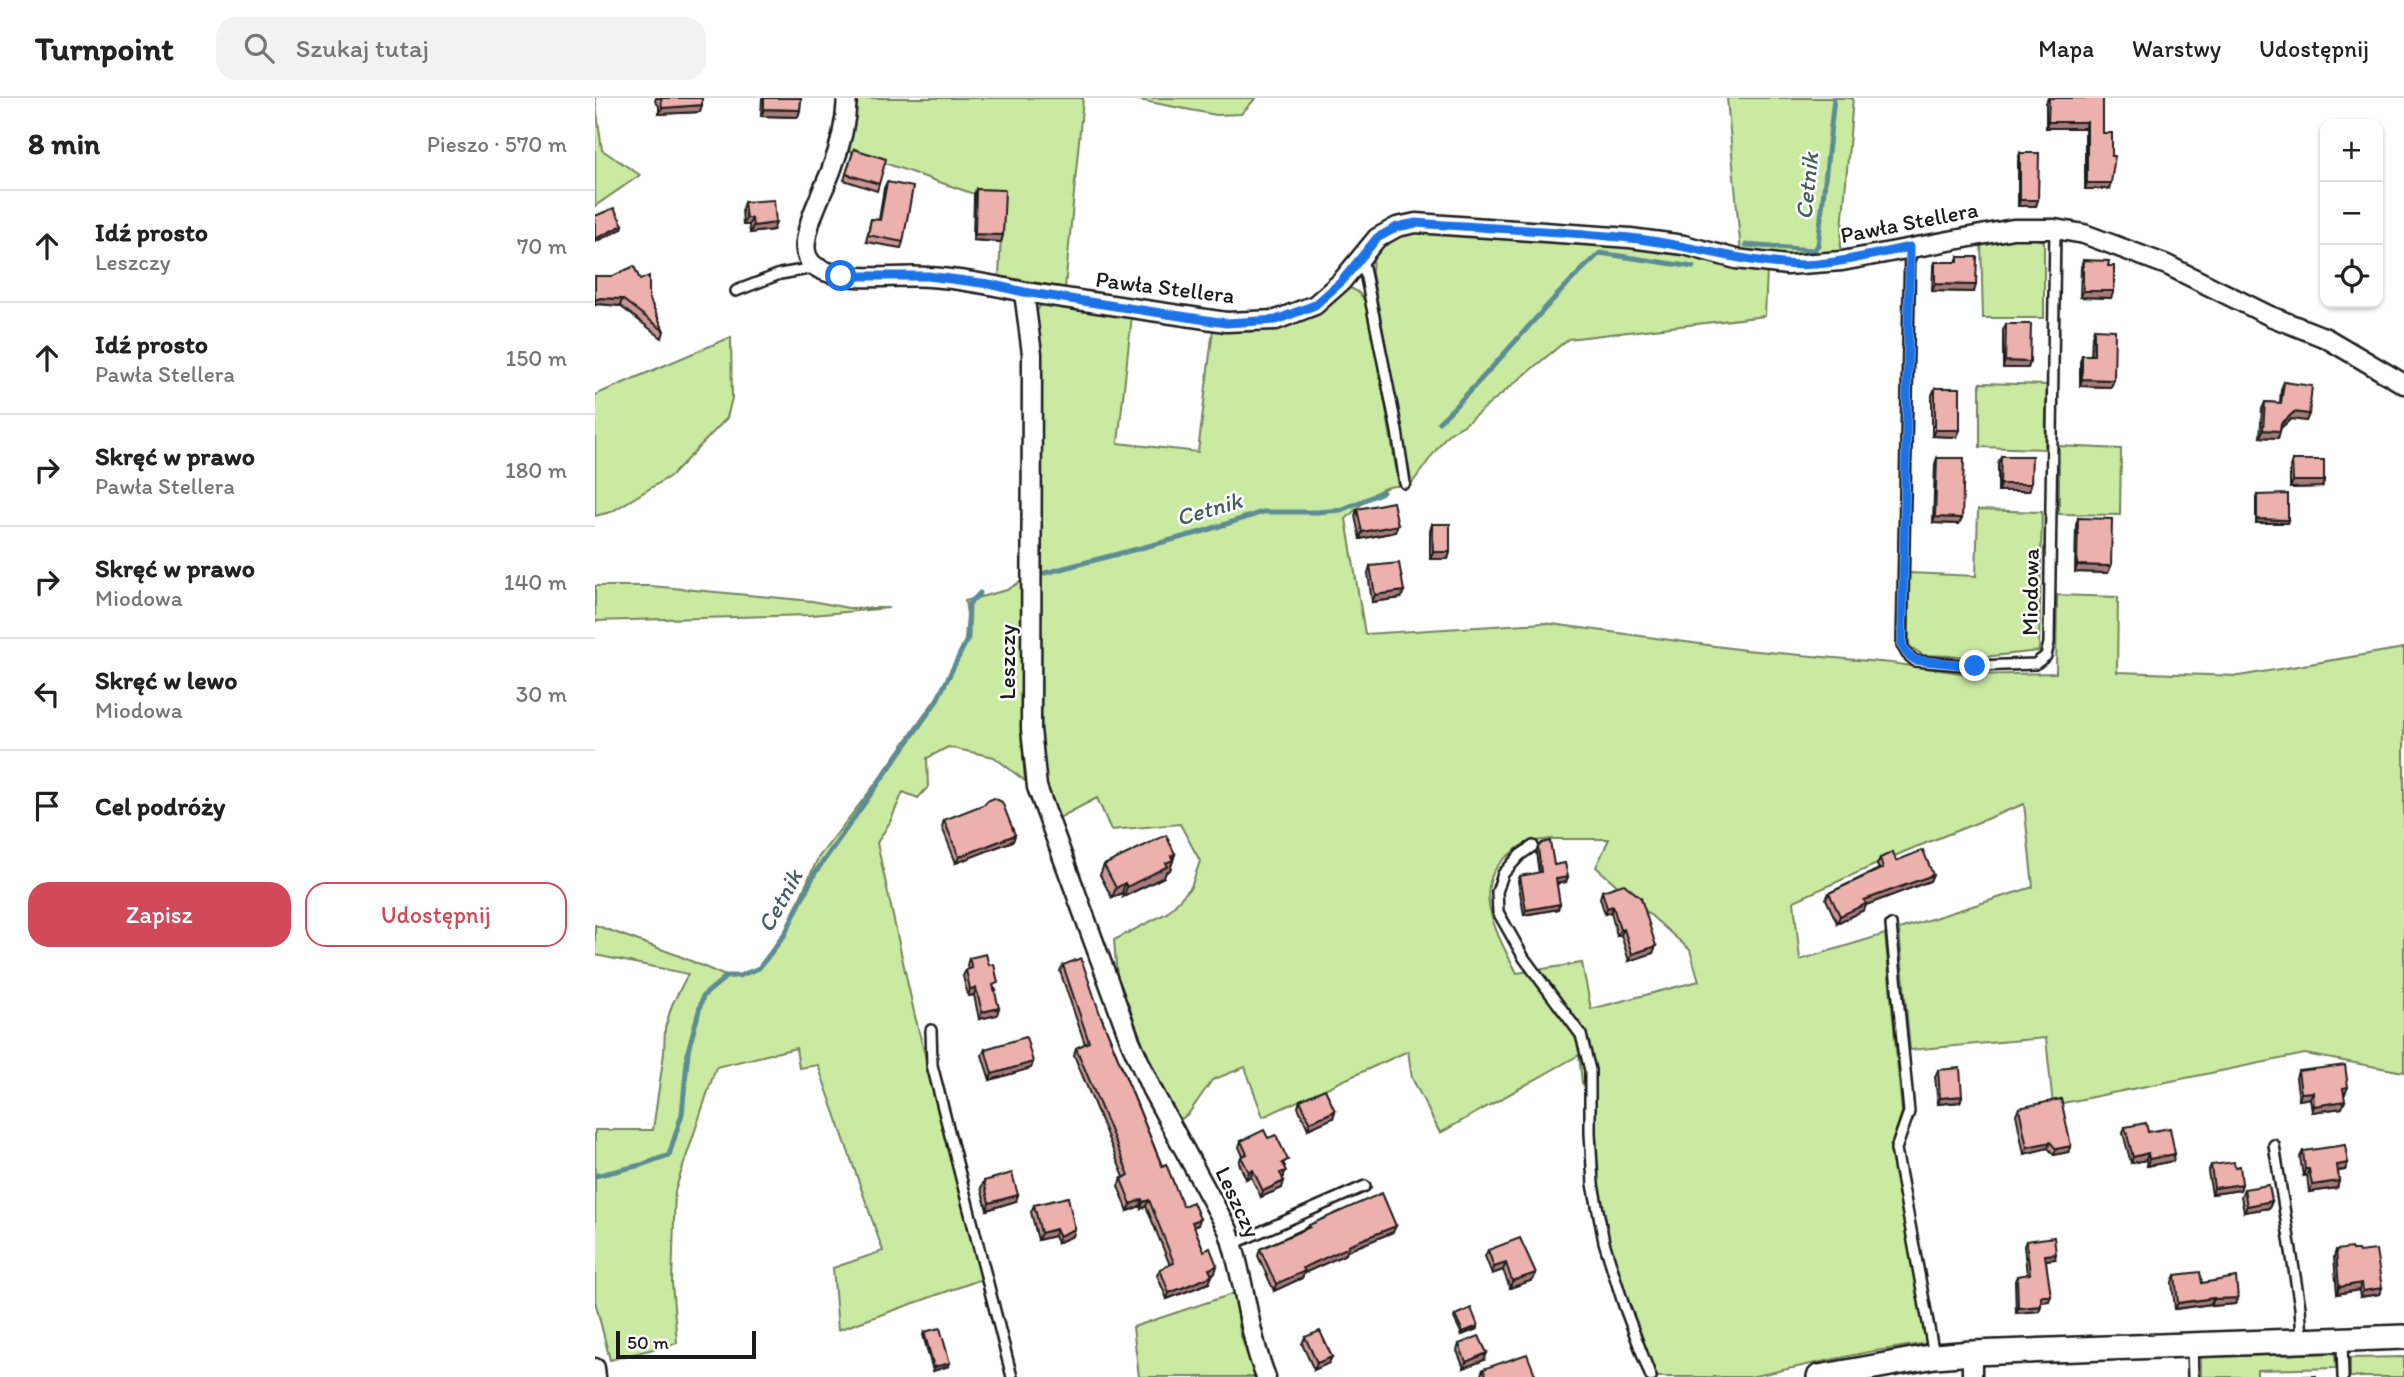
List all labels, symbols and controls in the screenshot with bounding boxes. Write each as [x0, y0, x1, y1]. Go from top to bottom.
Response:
search box [216, 17, 706, 80]
text: Turnpoint [35, 29, 174, 68]
icon: search [240, 29, 278, 67]
text: Szukaj tutaj [296, 32, 429, 64]
text: Mapa [2038, 34, 2094, 63]
text: Warstwy [2132, 34, 2221, 63]
text: Udostępnij [2259, 34, 2369, 63]
map controls [2320, 119, 2383, 308]
button: + [2320, 119, 2383, 182]
text: 8 min [28, 125, 100, 162]
text: Pieszo · 570 m [427, 130, 567, 158]
water label: Cetnik [1789, 149, 1825, 221]
button: − [2320, 182, 2383, 245]
street label: Pawła Stellera [1838, 195, 1980, 249]
text: Idź prosto [95, 216, 208, 248]
icon: ahead [28, 227, 66, 265]
text: 70 m [517, 232, 567, 260]
button: locate [2320, 245, 2383, 308]
text: Leszczy [95, 248, 171, 276]
route start [825, 260, 856, 291]
street label: Pawła Stellera [1094, 265, 1236, 309]
text: Idź prosto [95, 328, 208, 360]
icon: ahead [28, 339, 66, 377]
text: 150 m [506, 344, 567, 372]
text: Pawła Stellera [95, 360, 235, 388]
text: Skręć w prawo [95, 440, 255, 472]
icon: right [28, 451, 66, 489]
text: 180 m [505, 456, 567, 484]
text: Pawła Stellera [95, 472, 235, 500]
water label: Cetnik [1173, 485, 1247, 532]
street label: Miodowa [2015, 548, 2045, 636]
text: Skręć w prawo [95, 552, 255, 584]
icon: right [28, 563, 66, 601]
text: 140 m [504, 568, 567, 596]
text: Miodowa [95, 584, 183, 612]
street label: Leszczy [993, 624, 1021, 700]
route end [1959, 650, 1990, 681]
text: Skręć w lewo [95, 664, 238, 696]
icon: left [28, 675, 66, 713]
text: 30 m [516, 680, 567, 708]
text: Miodowa [95, 696, 183, 724]
icon: arrive [28, 787, 66, 825]
text: Cel podróży [95, 790, 225, 822]
water label: Cetnik [751, 863, 809, 937]
button: Zapisz [28, 882, 291, 947]
button: Udostępnij [305, 882, 567, 947]
street label: Leszczy [1209, 1162, 1267, 1242]
scale bar [616, 1328, 756, 1360]
text: 50 m [627, 1331, 669, 1354]

